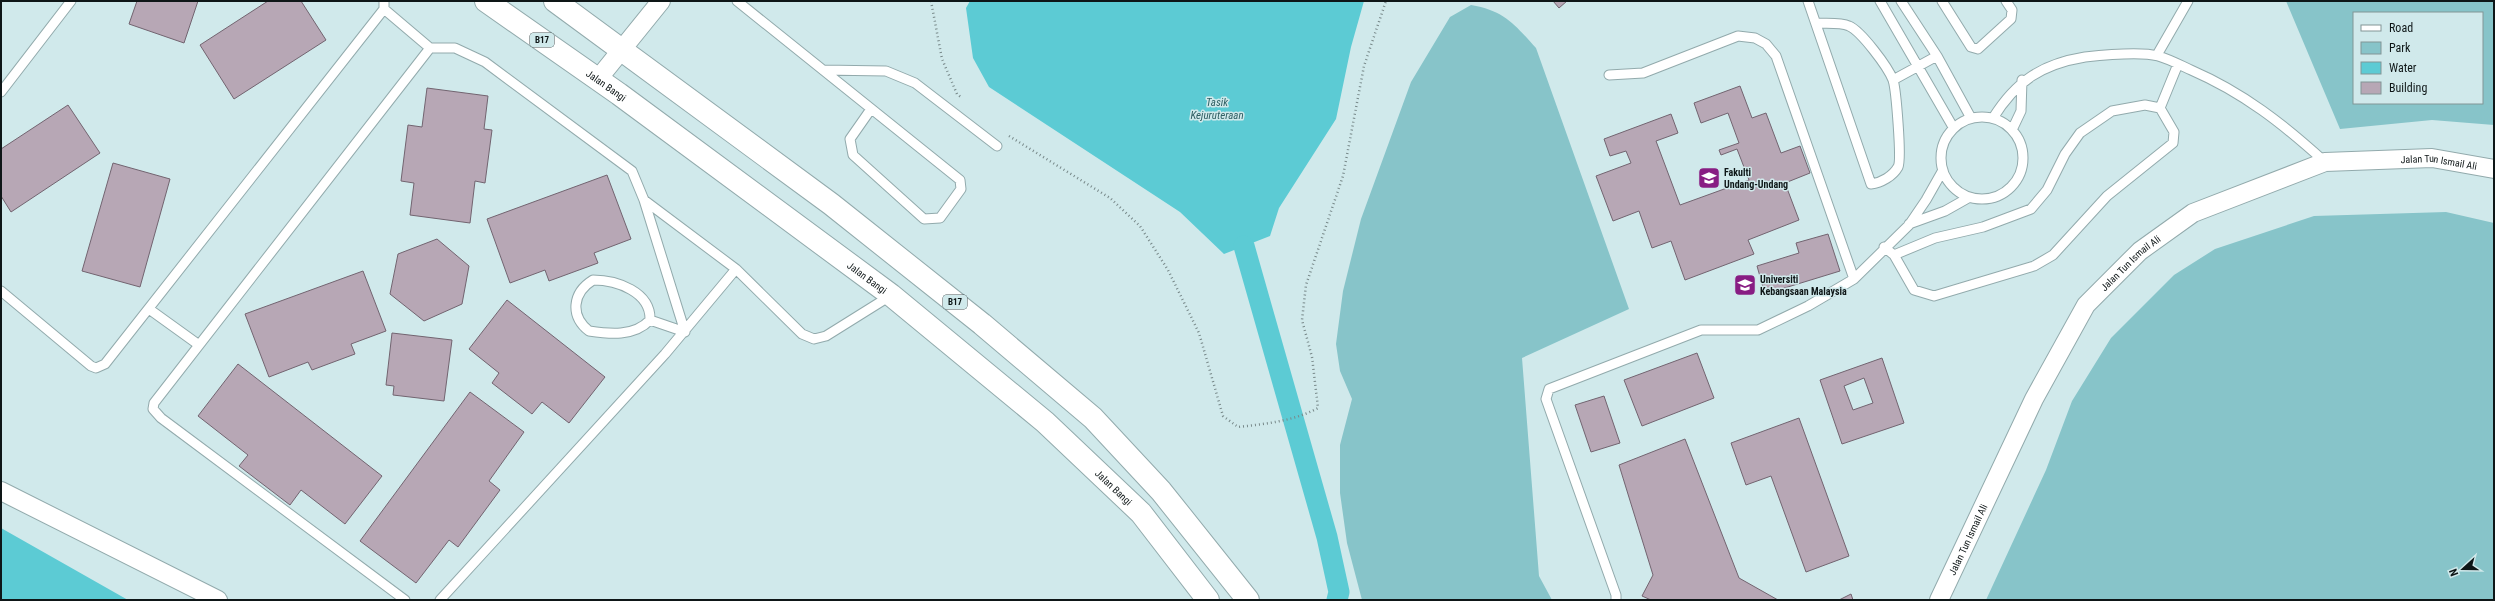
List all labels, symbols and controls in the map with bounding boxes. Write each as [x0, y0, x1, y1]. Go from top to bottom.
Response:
legend [2353, 12, 2483, 104]
text: Road [2389, 21, 2413, 35]
road number: B17 [530, 33, 554, 47]
text: Park [2389, 41, 2411, 55]
text: Water [2389, 61, 2417, 75]
street label: Jalan Bangi [584, 68, 628, 103]
text: Building [2389, 81, 2427, 95]
water label: Tasik Kejuruteraan [1190, 96, 1244, 122]
street label: Jalan Tun Ismail Ali [2400, 153, 2478, 172]
school or university icon: Fakulti Undang-Undang [1696, 165, 1722, 191]
place label: Fakulti Undang-Undang [1724, 167, 1788, 190]
street label: Jalan Tun Ismail Ali [2099, 233, 2163, 293]
street label: Jalan Bangi [845, 260, 889, 296]
school or university icon: Universiti Kebangsaan Malaysia [1732, 272, 1758, 298]
place label: Universiti Kebangsaan Malaysia [1760, 274, 1847, 297]
road number: B17 [943, 295, 967, 309]
street label: Jalan Bangi [1093, 468, 1134, 508]
street label: Jalan Tun Ismail Ali [1947, 502, 1990, 577]
north arrow [2443, 549, 2483, 589]
text: N [2447, 567, 2461, 578]

